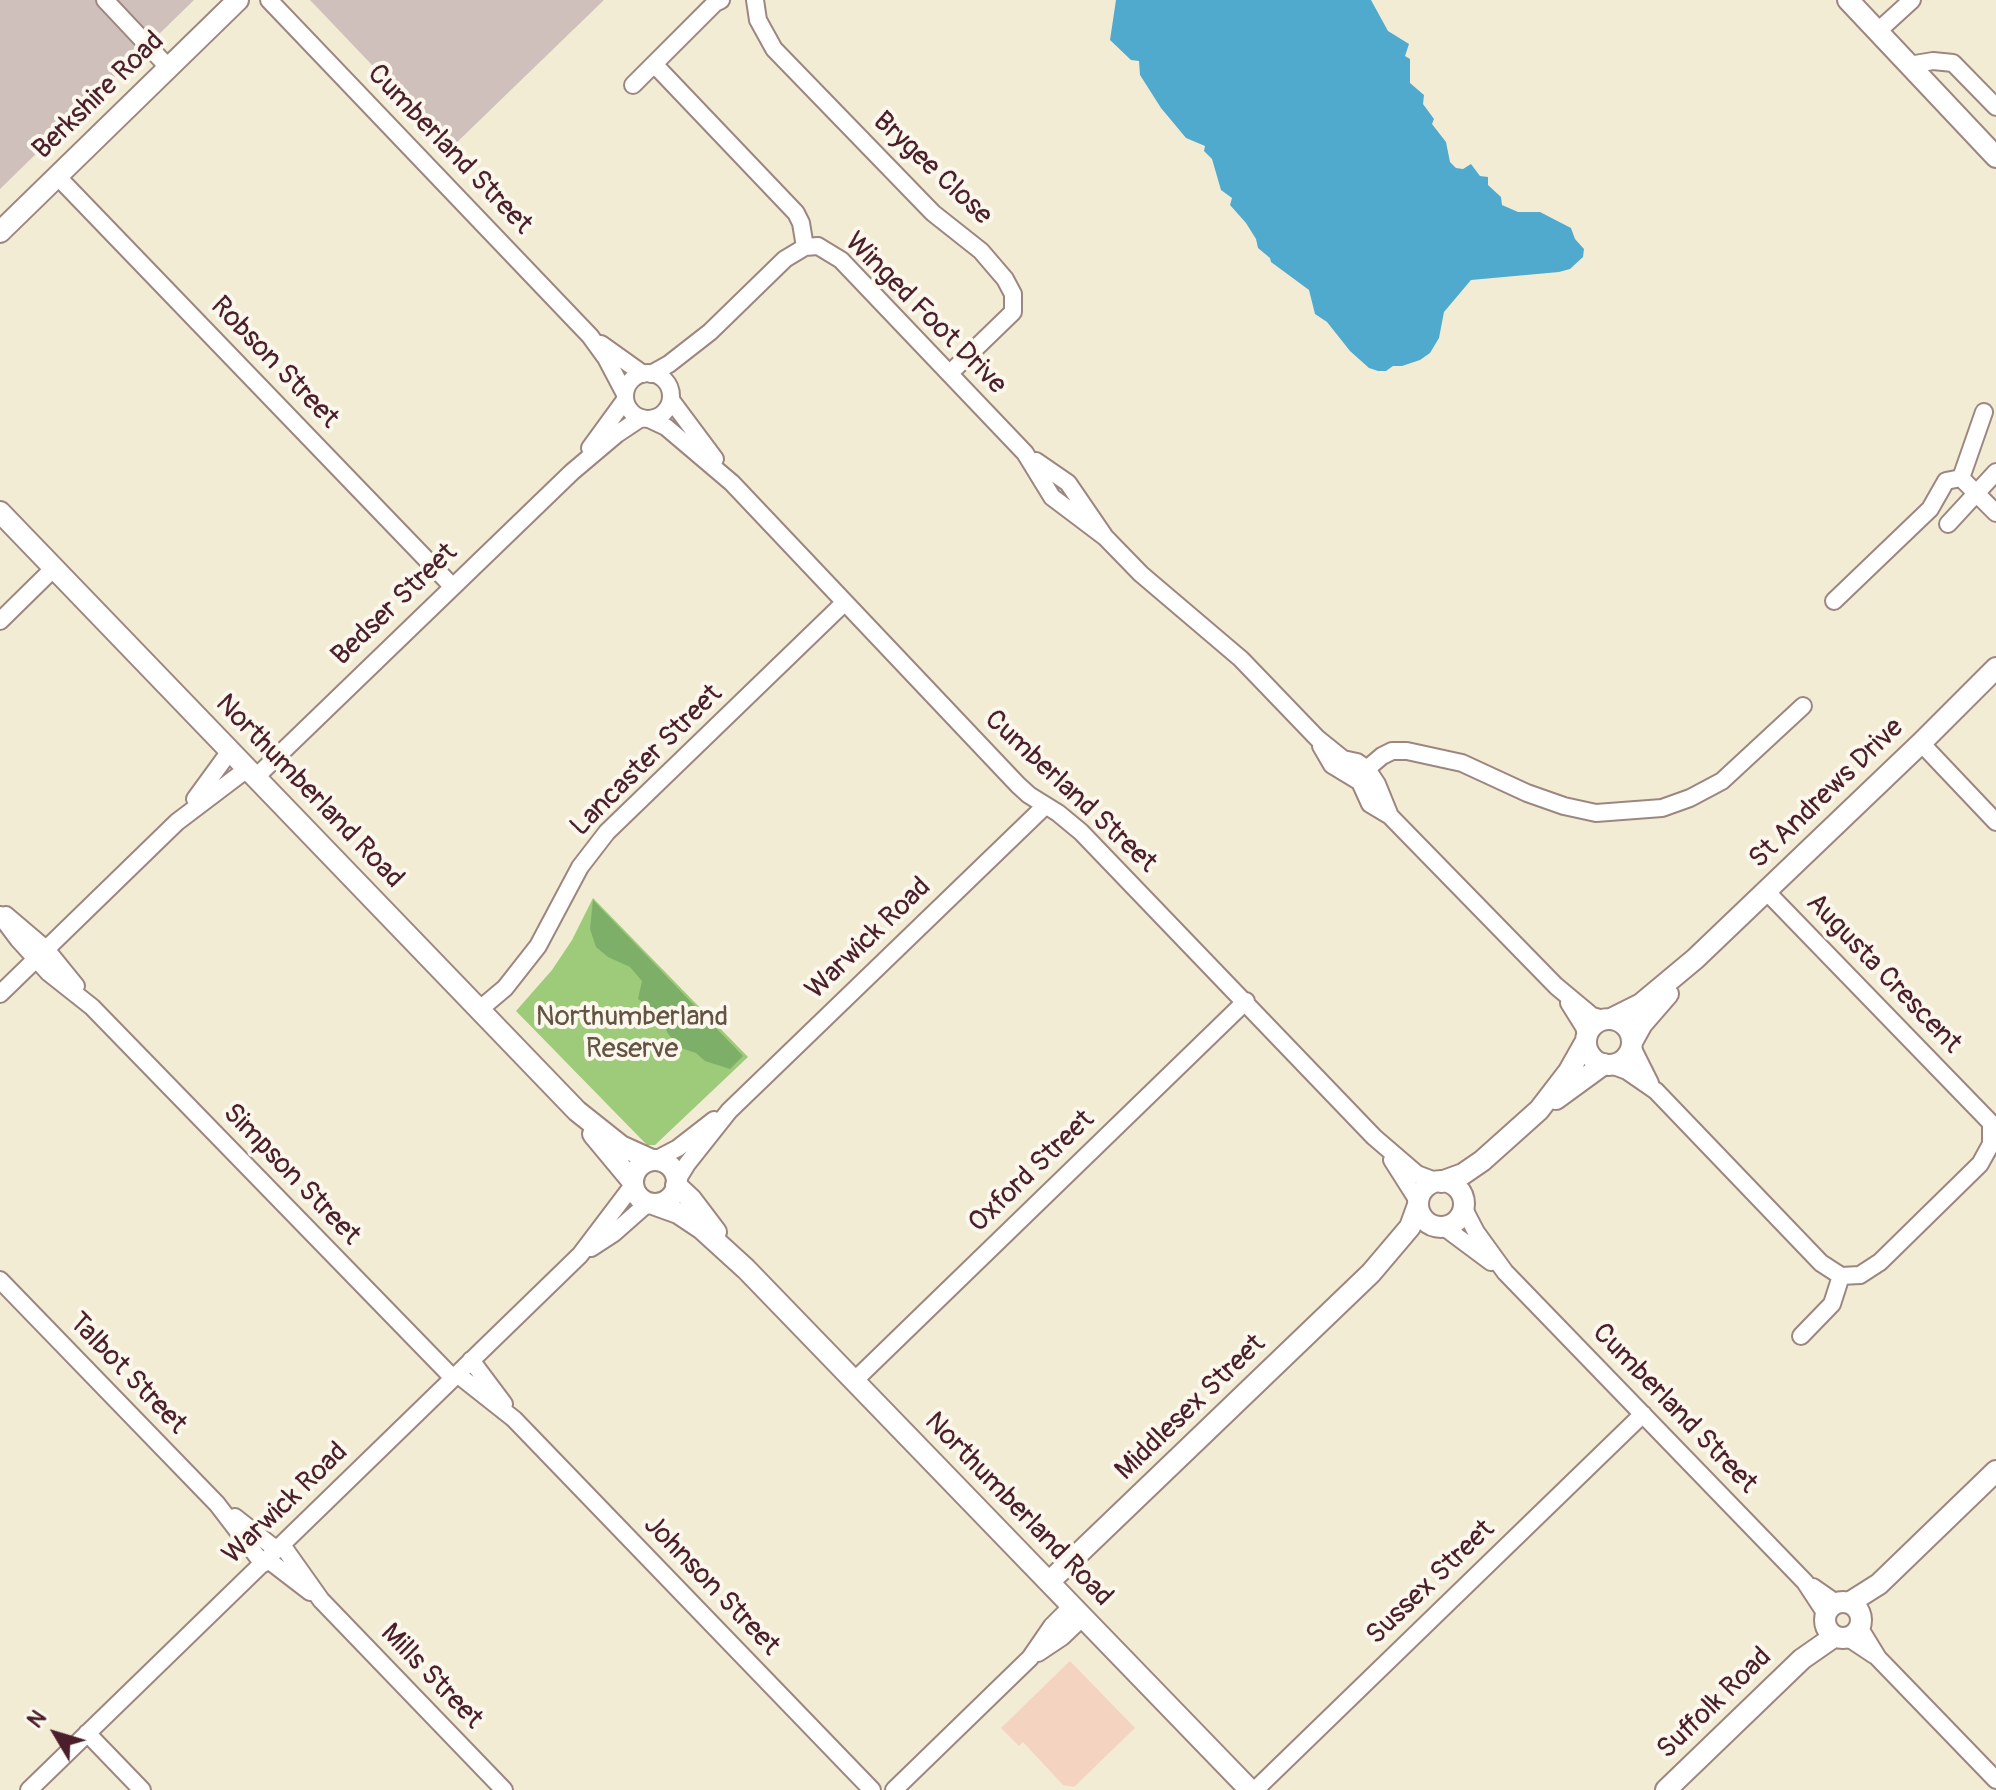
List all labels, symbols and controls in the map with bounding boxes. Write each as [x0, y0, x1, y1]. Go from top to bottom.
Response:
street label: Berkshire Road [26, 25, 172, 167]
street label: Cumberland Street [359, 58, 539, 242]
street label: Brygee Close [865, 105, 999, 233]
street label: Winged Foot Drive [837, 226, 1013, 402]
street label: Robson Street [203, 290, 345, 436]
street label: Bedser Street [325, 537, 465, 673]
street label: Lancaster Street [564, 678, 730, 844]
street label: Northumberland Road [208, 688, 410, 896]
street label: Cumberland Street [977, 704, 1163, 880]
street label: St Andrews Drive [1743, 712, 1911, 876]
street label: Warwick Road [800, 871, 938, 1007]
street label: Augusta Crescent [1798, 887, 1968, 1061]
park label: Northumberland Reserve [536, 1001, 728, 1067]
street label: Simpson Street [215, 1097, 367, 1253]
street label: Oxford Street [962, 1104, 1102, 1240]
street label: Talbot Street [61, 1306, 193, 1442]
street label: Cumberland Street [1584, 1317, 1764, 1501]
street label: Middlesex Street [1109, 1328, 1273, 1488]
street label: Northumberland Road [917, 1406, 1119, 1614]
street label: Warwick Road [217, 1436, 355, 1572]
street label: Johnson Street [636, 1509, 786, 1663]
street label: Sussex Street [1360, 1514, 1502, 1652]
street label: Mills Street [373, 1617, 489, 1737]
street label: Suffolk Road [1651, 1641, 1779, 1767]
north arrow [16, 1694, 96, 1774]
text: N [21, 1705, 53, 1734]

